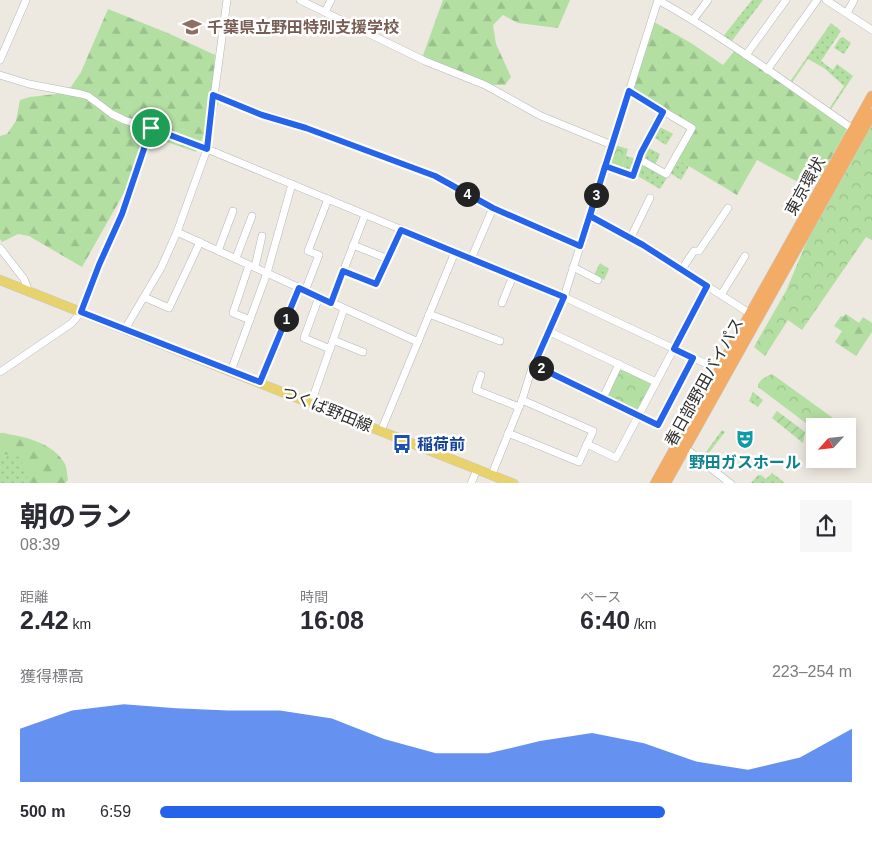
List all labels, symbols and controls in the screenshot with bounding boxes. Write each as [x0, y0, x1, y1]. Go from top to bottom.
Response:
school or university icon: 千葉県立野田特別支援学校 [181, 16, 203, 38]
place label: 千葉県立野田特別支援学校 [207, 19, 399, 36]
pin [130, 107, 172, 149]
icon: arrive [137, 114, 165, 142]
street label: 東京環状 [782, 154, 828, 218]
pin: 4 [454, 182, 480, 206]
pin: 3 [584, 182, 608, 208]
text: 4 [464, 186, 471, 202]
text: 3 [593, 187, 600, 203]
pin: 1 [274, 306, 298, 332]
text: 1 [283, 311, 290, 327]
street label: 春日部野田バイパス [662, 315, 746, 449]
pin: 2 [528, 356, 554, 380]
text: 2 [538, 360, 545, 376]
street label: つくば野田線 [279, 383, 375, 435]
north arrow [806, 418, 856, 468]
map controls [806, 418, 856, 468]
theatre icon: 野田ガスホール [734, 428, 756, 450]
bus stop icon: 稲荷前 [391, 433, 413, 455]
place label: 稲荷前 [417, 436, 465, 453]
place label: 野田ガスホール [689, 454, 801, 471]
button: share [800, 500, 852, 552]
text: 朝のラン [20, 501, 132, 532]
text: 08:39 [20, 536, 60, 553]
text: 距離 [20, 589, 48, 605]
text: 時間 [300, 589, 328, 605]
text: ペース [580, 589, 621, 605]
text: 2.42 [20, 606, 69, 634]
text: 16:08 [300, 606, 364, 634]
text: 6:40 [580, 606, 630, 634]
text: km [69, 616, 91, 632]
text: /km [630, 616, 657, 632]
text: 223–254 m [772, 663, 852, 680]
text: 獲得標高 [20, 668, 84, 685]
text: 500 m [20, 803, 65, 820]
text: 6:59 [100, 803, 131, 820]

